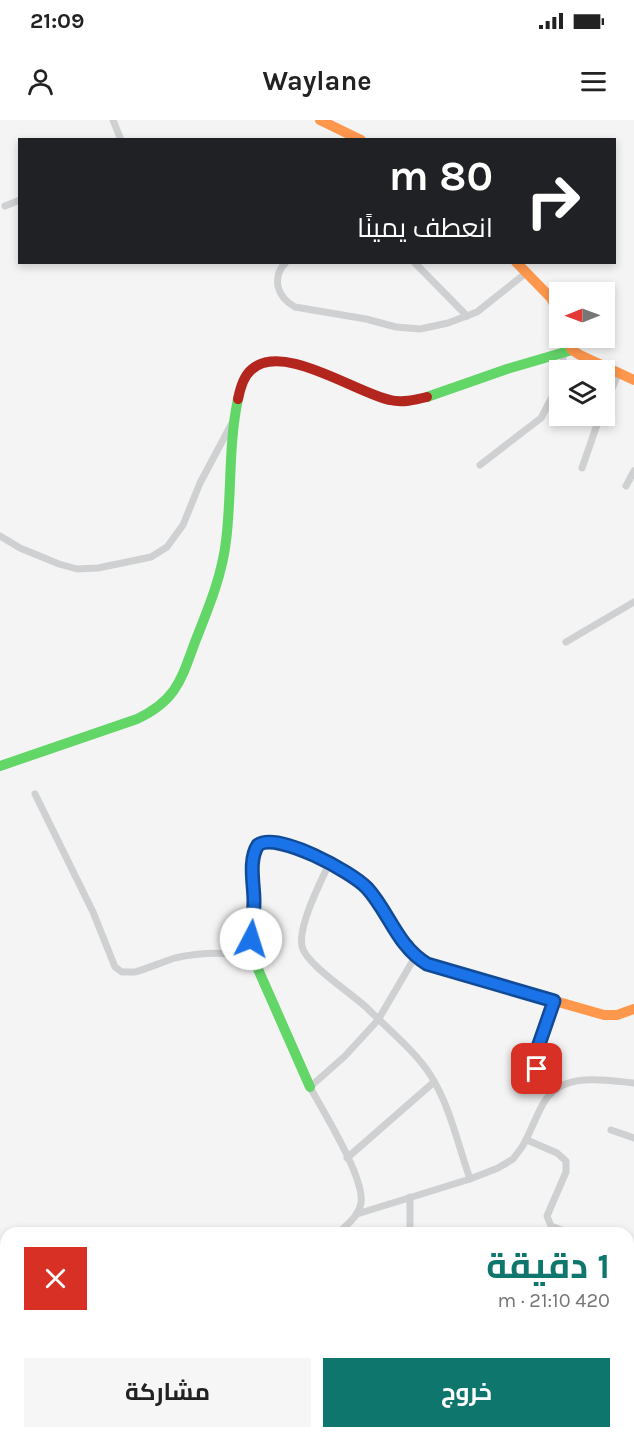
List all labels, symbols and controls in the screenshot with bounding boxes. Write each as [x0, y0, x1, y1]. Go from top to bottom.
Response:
text: 21:09 [30, 8, 84, 34]
icon: person [24, 65, 57, 98]
text: Waylane [263, 65, 372, 97]
icon: menu [577, 65, 610, 98]
text: 80 m [389, 151, 493, 201]
icon: right [514, 162, 592, 240]
text: انعطف يمينًا [357, 212, 493, 244]
north arrow [549, 282, 615, 348]
map controls [549, 282, 615, 426]
button: layers [549, 360, 615, 426]
position arrow [219, 907, 283, 971]
pin [511, 1043, 562, 1094]
icon: arrive [520, 1052, 553, 1085]
text: 1 دقيقة [486, 1245, 610, 1287]
button: close [24, 1247, 87, 1310]
text: 420 m · 21:10 [498, 1289, 610, 1312]
button: مشاركة [24, 1358, 311, 1427]
button: خروج [323, 1358, 610, 1427]

